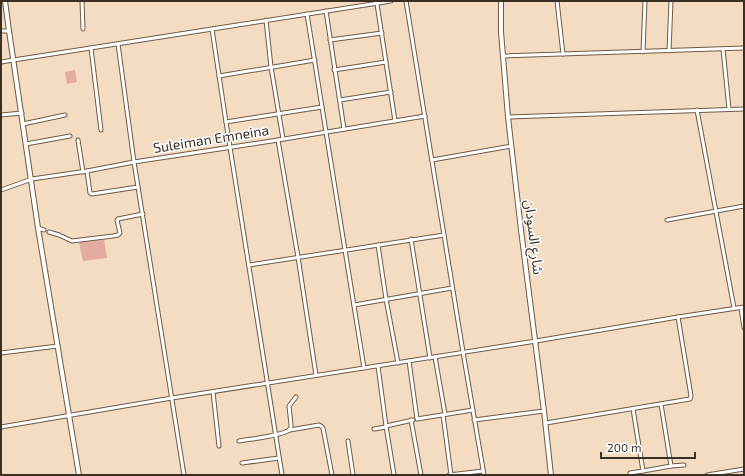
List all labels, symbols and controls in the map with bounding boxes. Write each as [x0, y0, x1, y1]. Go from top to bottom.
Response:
street label: Suleiman Emneina [152, 121, 270, 156]
street label: شارع السودان [518, 198, 548, 276]
scale bar [601, 434, 695, 460]
text: 200 m [607, 440, 641, 454]

